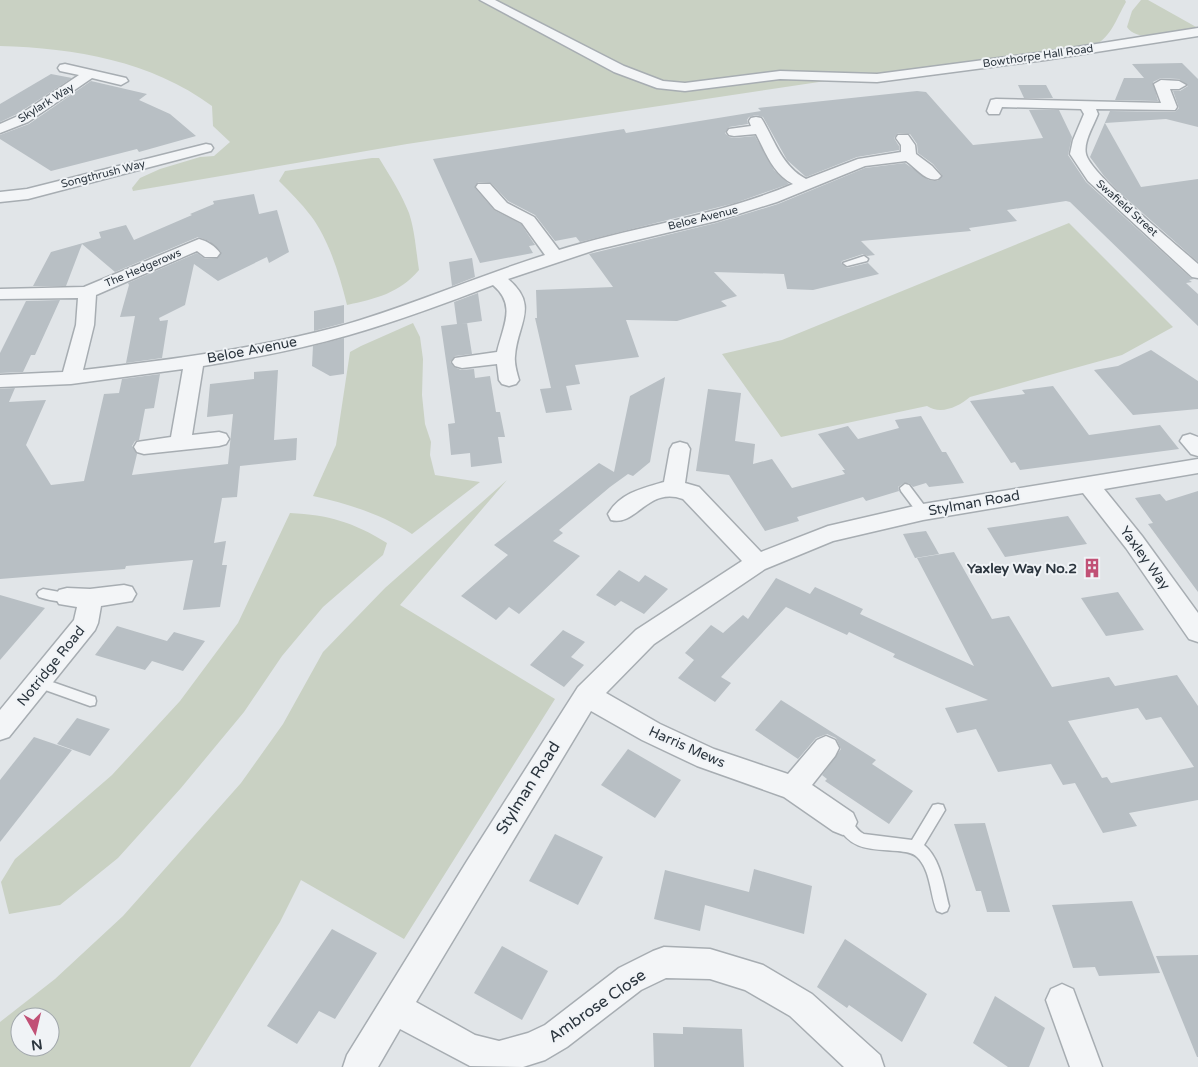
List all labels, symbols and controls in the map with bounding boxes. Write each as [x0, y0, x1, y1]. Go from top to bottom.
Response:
street label: Bowthorpe Hall Road [982, 42, 1094, 70]
street label: Skylark Way [16, 81, 76, 125]
street label: Songthrush Way [59, 157, 147, 191]
street label: Swafield Street [1094, 177, 1160, 239]
street label: Beloe Avenue [667, 203, 739, 233]
street label: The Hedgerows [103, 246, 183, 290]
street label: Beloe Avenue [206, 333, 298, 367]
street label: Stylman Road [927, 487, 1021, 519]
street label: Yaxley Way [1116, 523, 1174, 594]
building icon: Yaxley Way No.2 [1081, 557, 1103, 579]
place label: Yaxley Way No.2 [967, 560, 1077, 577]
street label: Notridge Road [14, 623, 88, 709]
street label: Harris Mews [646, 723, 728, 772]
street label: Stylman Road [491, 738, 565, 838]
street label: Ambrose Close [544, 965, 650, 1047]
north arrow [10, 1007, 60, 1057]
text: N [30, 1035, 43, 1054]

